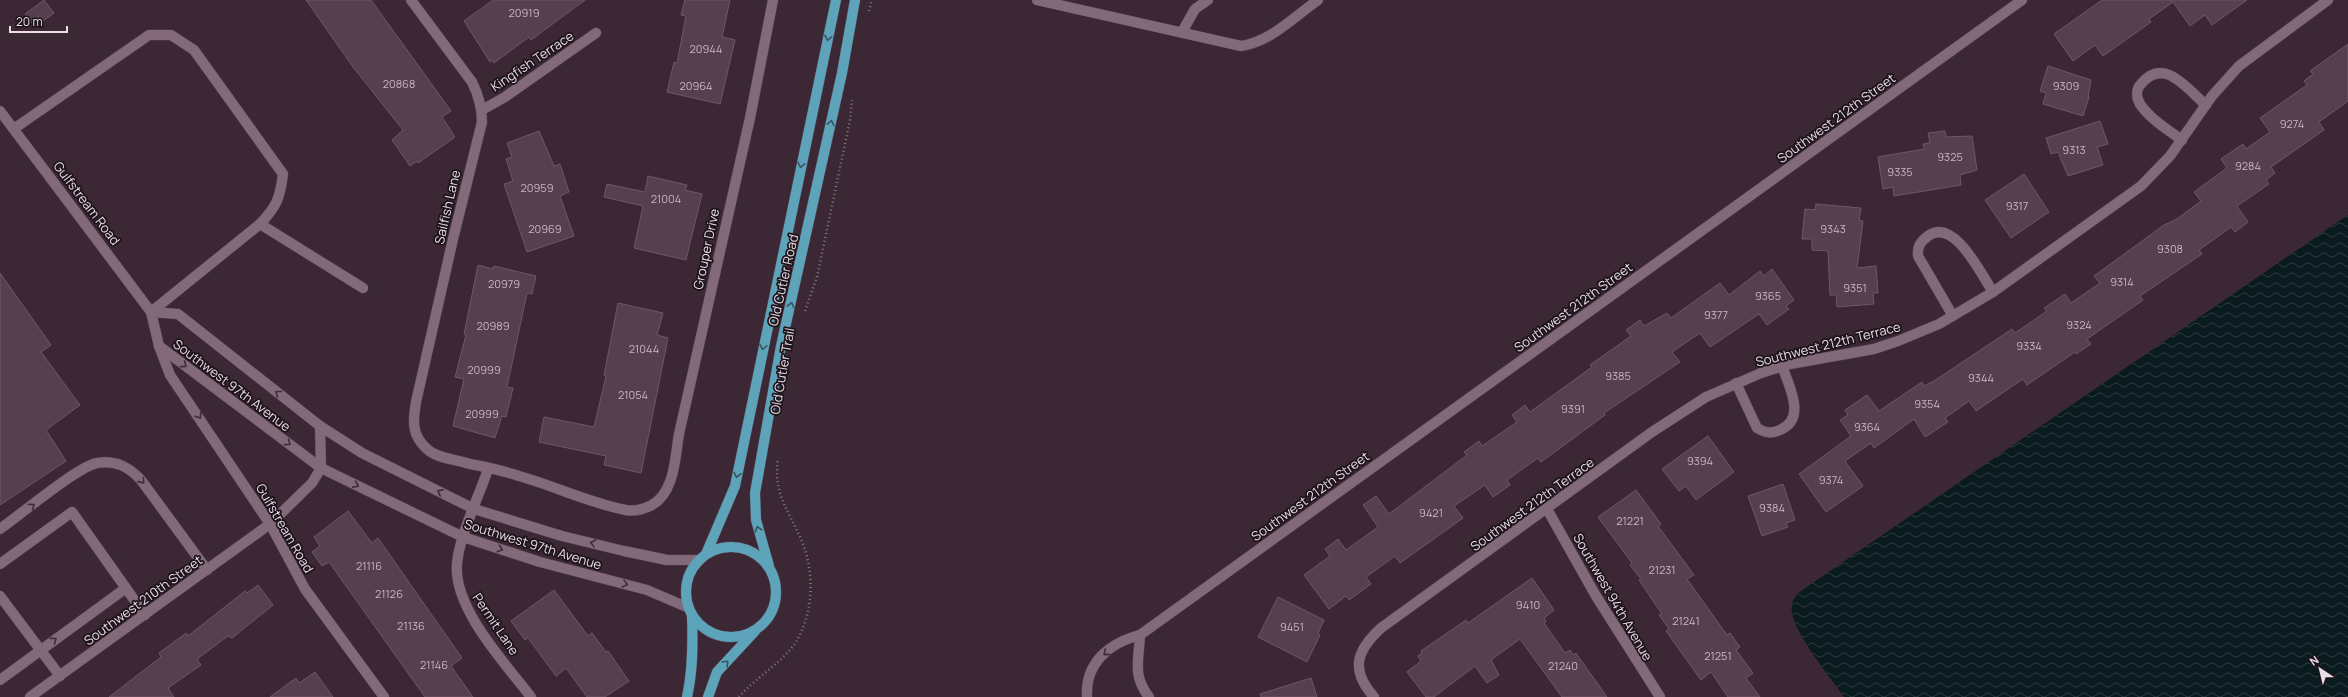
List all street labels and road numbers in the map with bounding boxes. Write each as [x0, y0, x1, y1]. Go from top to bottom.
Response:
street label: Kingfish Terrace [487, 26, 577, 95]
street label: Southwest 212th Street [1773, 69, 1899, 167]
street label: Gulfstream Road [50, 158, 124, 248]
street label: Sailfish Lane [430, 168, 464, 246]
street label: Grouper Drive [689, 207, 723, 291]
street label: Old Cutler Road [764, 232, 802, 328]
street label: Southwest 212th Street [1510, 258, 1636, 356]
street label: Southwest 212th Terrace [1754, 317, 1903, 371]
street label: Old Cutler Trail [766, 326, 798, 416]
street label: Southwest 97th Avenue [170, 335, 295, 435]
street label: Southwest 212th Street [1247, 447, 1373, 545]
street label: Southwest 212th Terrace [1466, 453, 1598, 555]
street label: Gulfstream Road [252, 480, 318, 576]
street label: Southwest 97th Avenue [462, 515, 604, 574]
street label: Southwest 94th Avenue [1569, 530, 1657, 664]
street label: Southwest 210th Street [80, 551, 206, 649]
street label: Permit Lane [469, 589, 524, 659]

